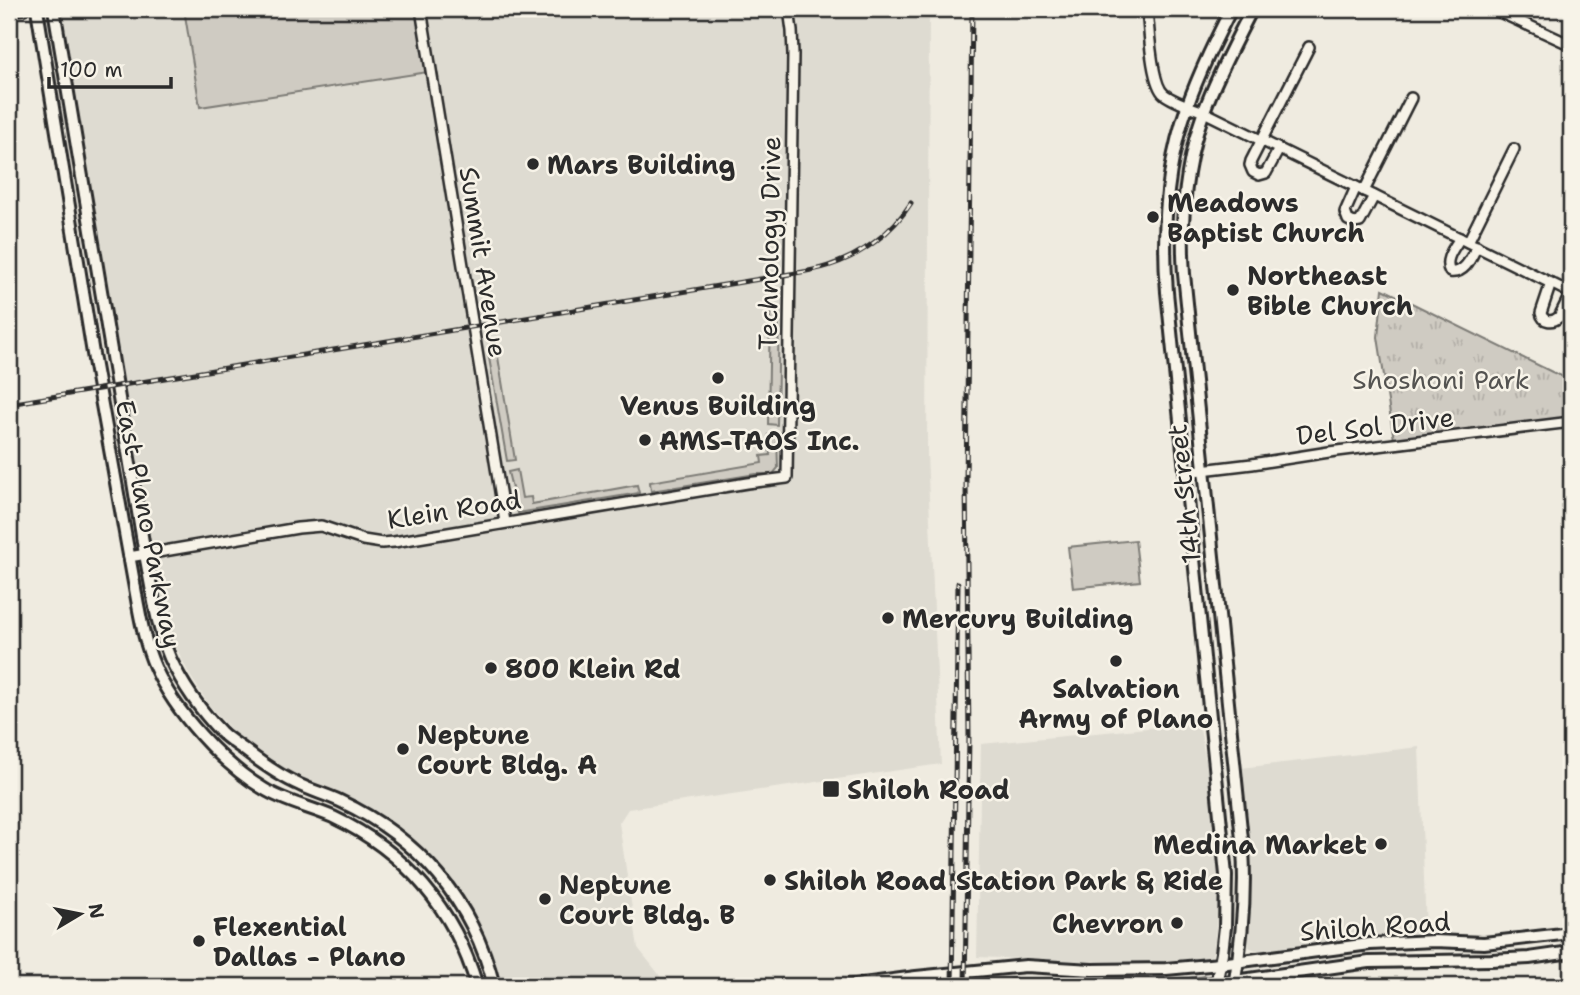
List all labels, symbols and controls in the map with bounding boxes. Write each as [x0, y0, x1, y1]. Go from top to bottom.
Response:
scale bar [49, 46, 172, 90]
text: 100 m [60, 56, 123, 84]
street label: Technology Drive [750, 136, 788, 350]
place label: Mars Building [547, 147, 736, 182]
marker: Mars Building [525, 156, 541, 172]
street label: Summit Avenue [452, 164, 516, 360]
place label: Meadows Baptist Church [1167, 185, 1365, 250]
marker: Meadows Baptist Church [1145, 209, 1161, 225]
place label: Northeast Bible Church [1247, 258, 1413, 323]
marker: Northeast Bible Church [1225, 282, 1241, 298]
park label: Shoshoni Park [1352, 362, 1530, 397]
marker: Venus Building [710, 370, 726, 386]
place label: Venus Building [620, 388, 816, 423]
street label: East Plano Parkway [108, 397, 190, 651]
street label: Del Sol Drive [1294, 399, 1456, 453]
street label: 14th Street [1159, 422, 1209, 566]
place label: AMS-TAOS Inc. [659, 423, 860, 458]
marker: AMS-TAOS Inc. [637, 432, 653, 448]
street label: Klein Road [384, 481, 524, 537]
place label: Mercury Building [902, 601, 1133, 636]
marker: Mercury Building [880, 610, 896, 626]
place label: 800 Klein Rd [505, 651, 681, 686]
marker: Salvation Army of Plano [1108, 653, 1124, 669]
marker: 800 Klein Rd [483, 660, 499, 676]
place label: Salvation Army of Plano [1018, 671, 1214, 736]
place label: Neptune Court Bldg. A [417, 717, 597, 782]
marker: Neptune Court Bldg. A [395, 741, 411, 757]
place label: Shiloh Road [847, 772, 1010, 807]
marker: Shiloh Road [821, 779, 841, 799]
place label: Medina Market [1153, 827, 1367, 862]
marker: Medina Market [1373, 836, 1389, 852]
place label: Shiloh Road Station Park & Ride [784, 863, 1223, 898]
place label: Neptune Court Bldg. B [559, 867, 735, 932]
marker: Shiloh Road Station Park & Ride [762, 872, 778, 888]
north arrow [46, 880, 116, 950]
marker: Neptune Court Bldg. B [537, 891, 553, 907]
text: N [83, 902, 110, 921]
street label: Shiloh Road [1299, 903, 1451, 949]
place label: Chevron [1052, 906, 1163, 941]
place label: Flexential Dallas - Plano [213, 909, 406, 974]
marker: Chevron [1169, 915, 1185, 931]
marker: Flexential Dallas - Plano [191, 933, 207, 949]

